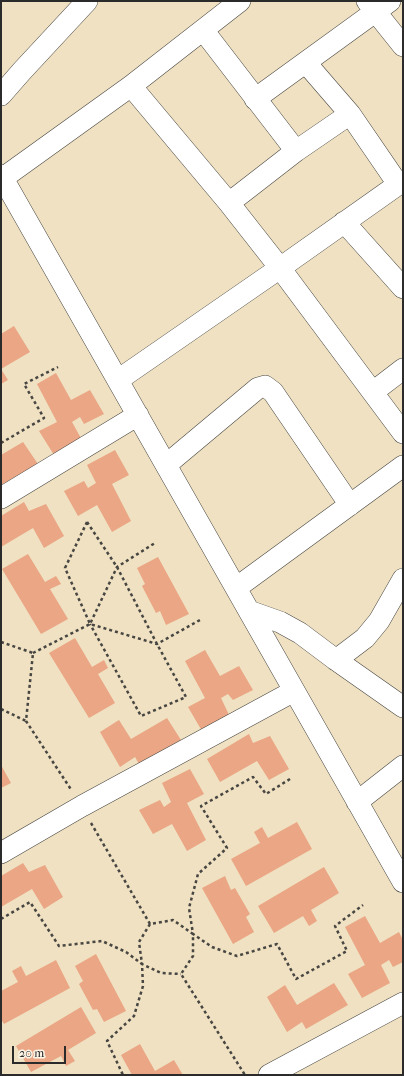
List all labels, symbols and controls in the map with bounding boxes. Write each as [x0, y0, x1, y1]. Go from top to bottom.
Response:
scale bar [14, 1038, 68, 1064]
text: 20 m [19, 1046, 44, 1060]

